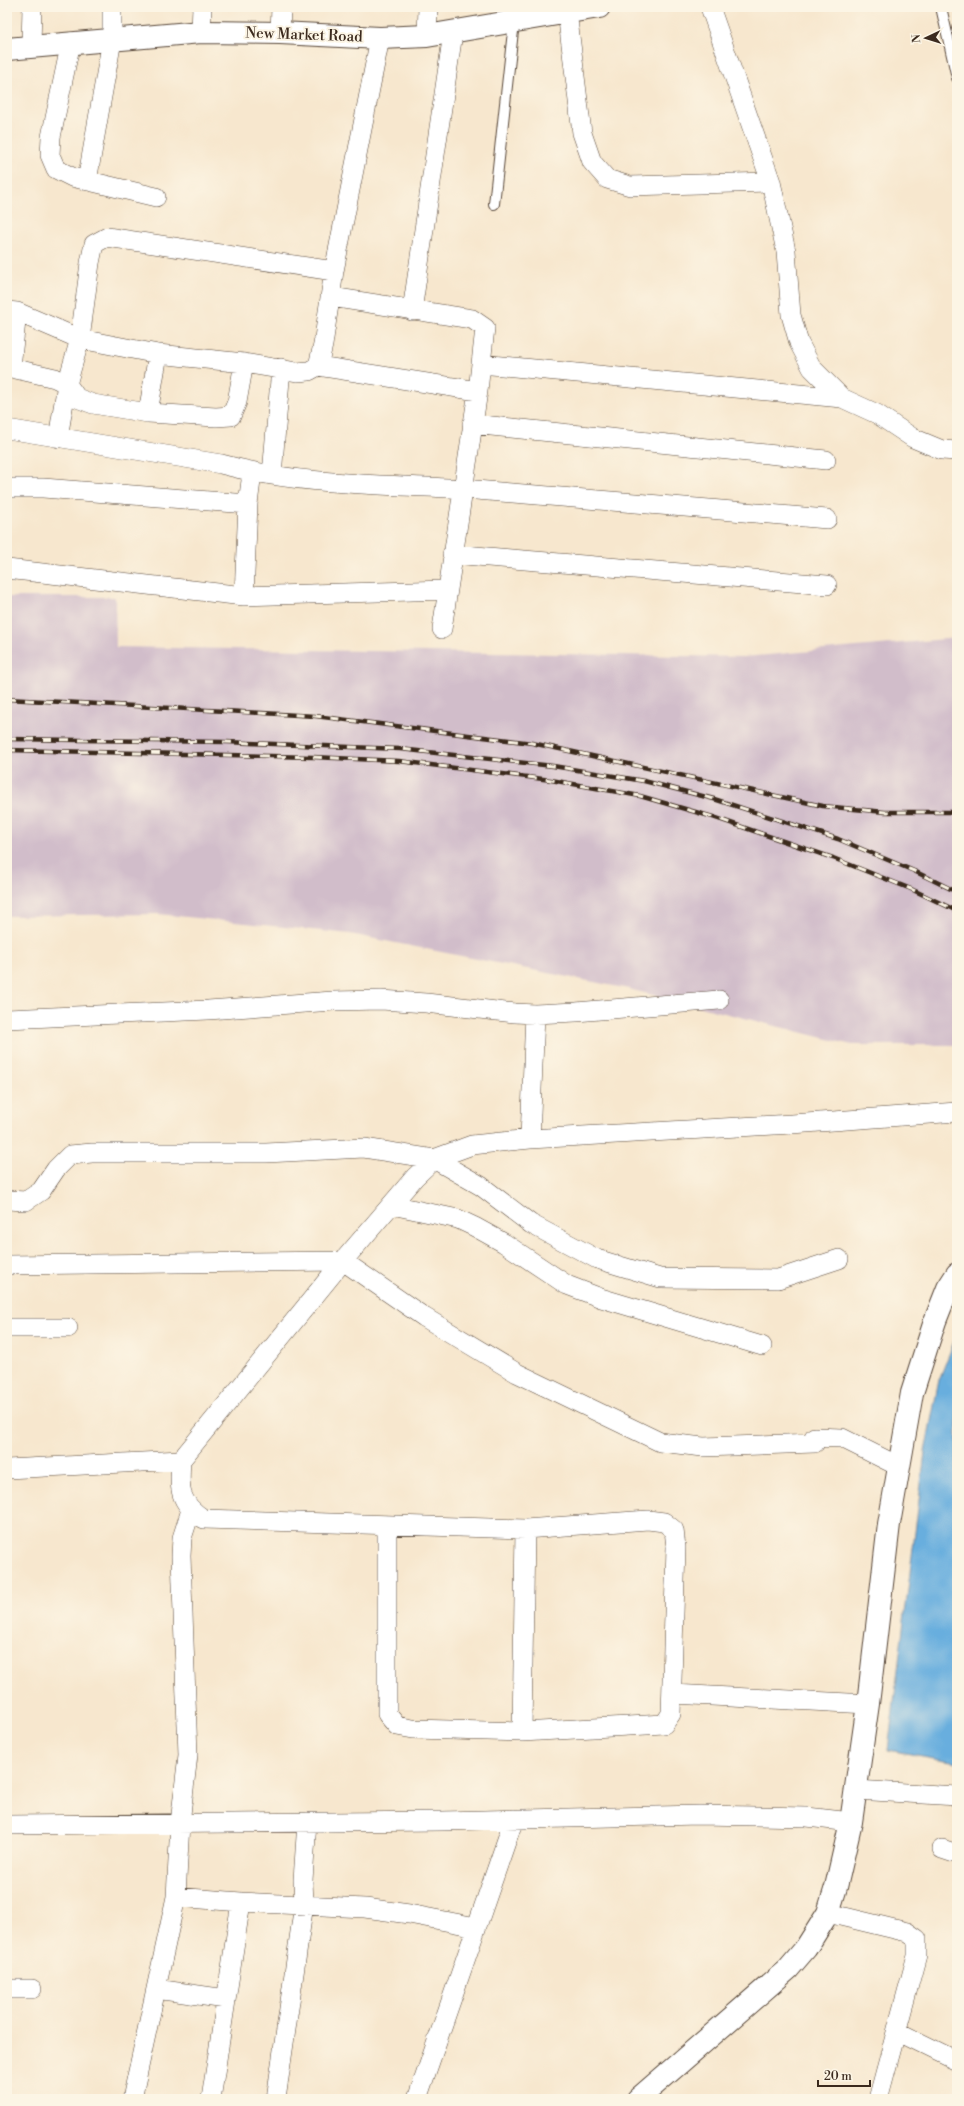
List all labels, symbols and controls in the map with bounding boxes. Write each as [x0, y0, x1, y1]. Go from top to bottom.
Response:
north arrow [906, 18, 946, 58]
street label: New Market Road [245, 23, 364, 47]
text: N [910, 34, 924, 43]
scale bar [818, 2062, 870, 2088]
text: 20 m [824, 2069, 852, 2084]

